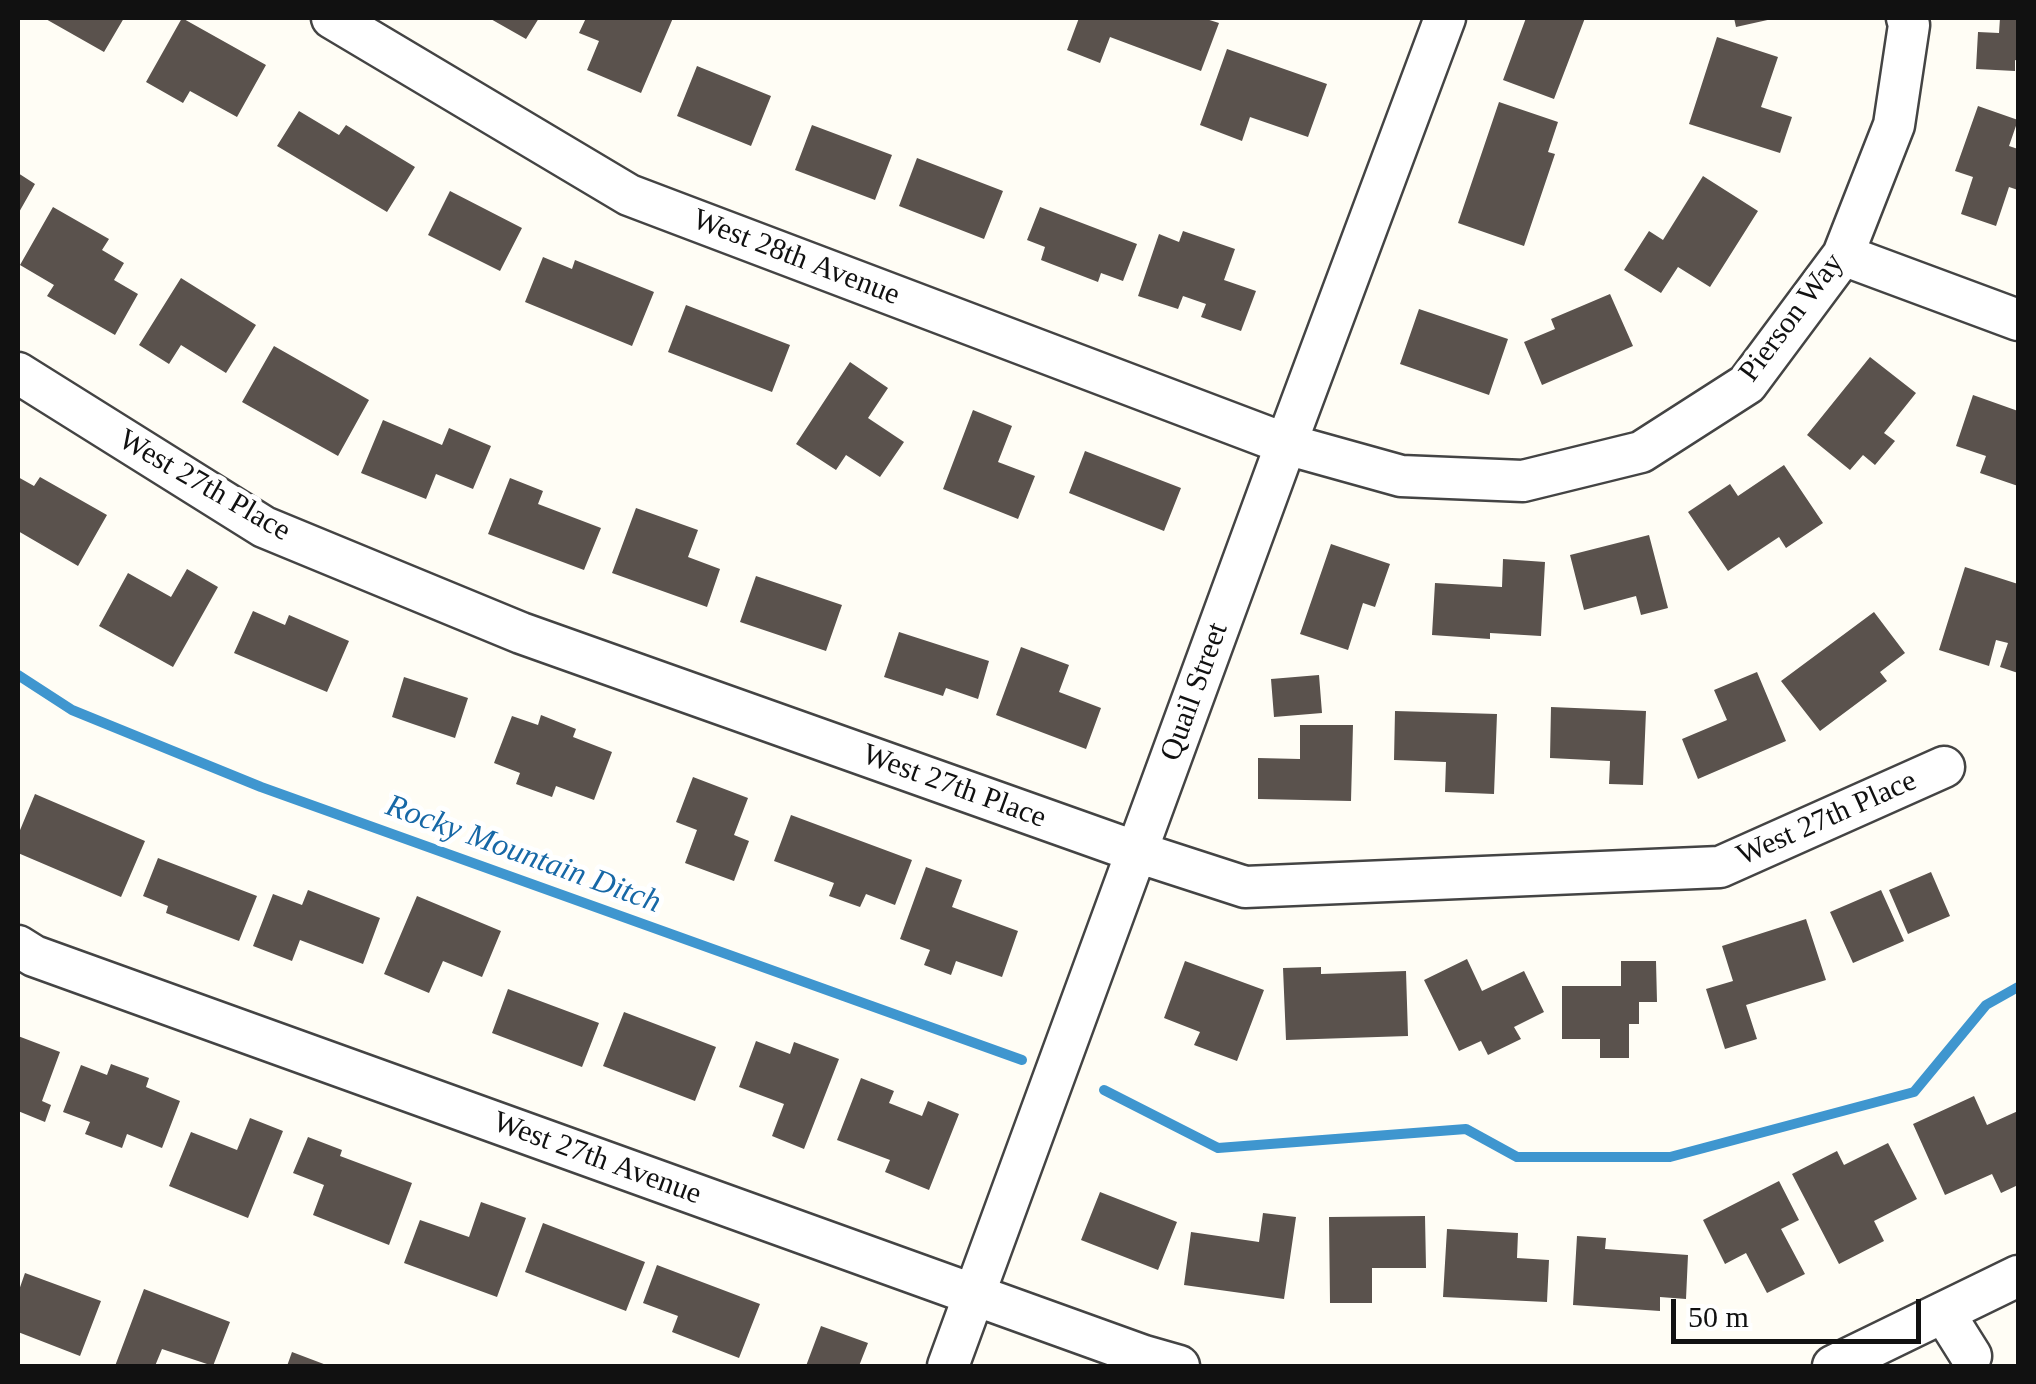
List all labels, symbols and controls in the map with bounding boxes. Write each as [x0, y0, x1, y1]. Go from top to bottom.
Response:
street label: West 28th Avenue [687, 202, 905, 314]
street label: Pierson Way [1732, 247, 1852, 389]
street label: West 27th Place [112, 422, 296, 550]
street label: Quail Street [1153, 618, 1237, 766]
street label: West 27th Place [857, 737, 1051, 837]
street label: West 27th Place [1732, 763, 1922, 875]
water label: Rocky Mountain Ditch [380, 787, 666, 923]
street label: West 27th Avenue [488, 1105, 706, 1213]
scale bar [1676, 1279, 1926, 1341]
text: 50 m [1688, 1300, 1749, 1333]

